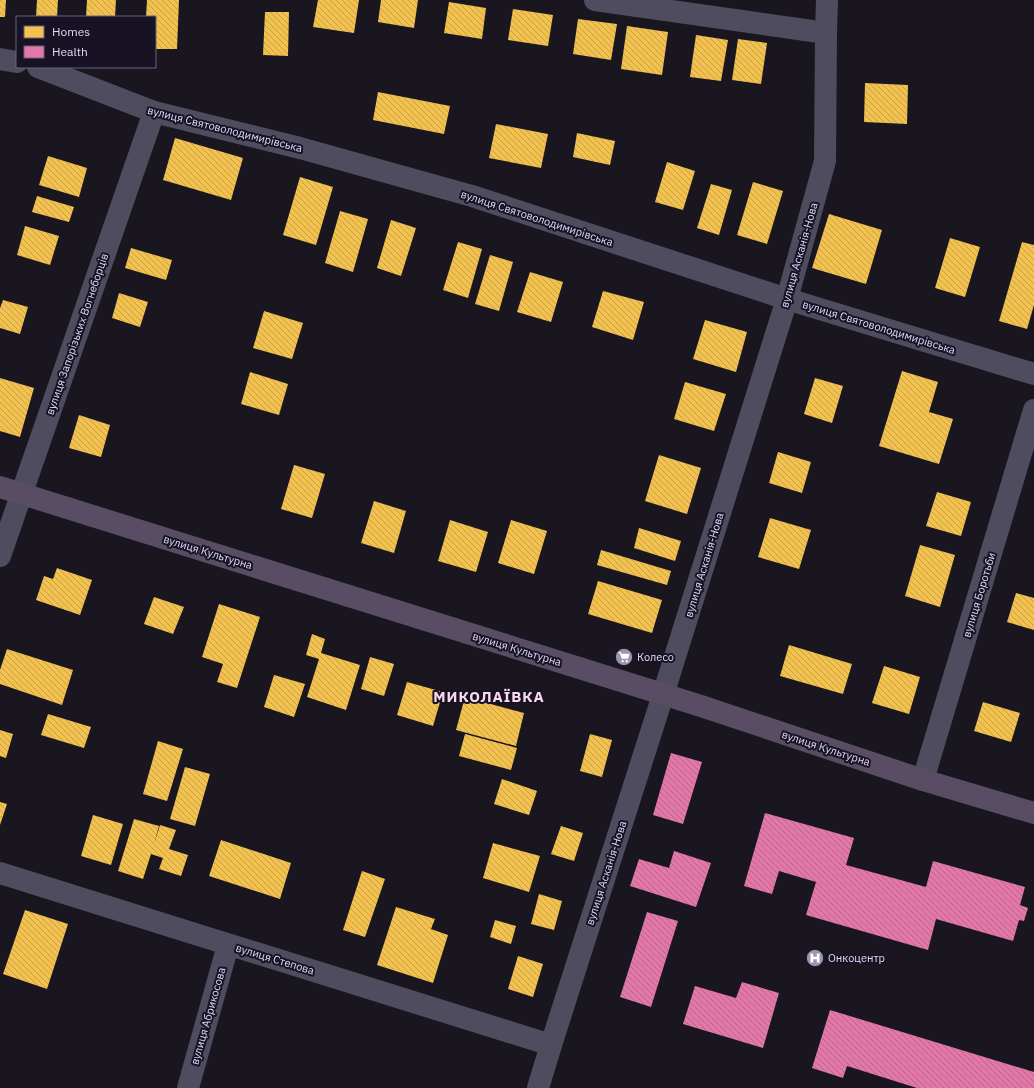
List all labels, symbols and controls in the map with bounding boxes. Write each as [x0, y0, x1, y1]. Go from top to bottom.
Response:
legend [16, 16, 156, 68]
text: Homes [52, 24, 90, 39]
text: Health [52, 44, 88, 59]
street label: вулиця Святоволодимирівська [146, 103, 304, 155]
street label: вулиця Святоволодимирівська [459, 187, 615, 249]
street label: вулиця Асканія-Нова [777, 201, 821, 309]
street label: вулиця Запорізьких Вогнеборців [43, 251, 111, 417]
street label: вулиця Святоволодимирівська [801, 297, 957, 357]
street label: вулиця Асканія-Нова [681, 511, 727, 619]
street label: вулиця Культурна [162, 532, 254, 572]
street label: вулиця Боротьби [959, 551, 999, 639]
street label: вулиця Культурна [471, 629, 563, 669]
supermarket icon: Колесо [614, 647, 634, 667]
place label: Колесо [637, 650, 674, 664]
district label: МИКОЛАЇВКА [433, 687, 545, 706]
street label: вулиця Культурна [780, 727, 872, 769]
street label: вулиця Асканія-Нова [583, 819, 630, 927]
street label: вулиця Степова [234, 940, 316, 978]
hospital icon: Онкоцентр [805, 948, 825, 968]
place label: Онкоцентр [828, 951, 885, 965]
street label: вулиця Абрикосова [187, 965, 229, 1066]

